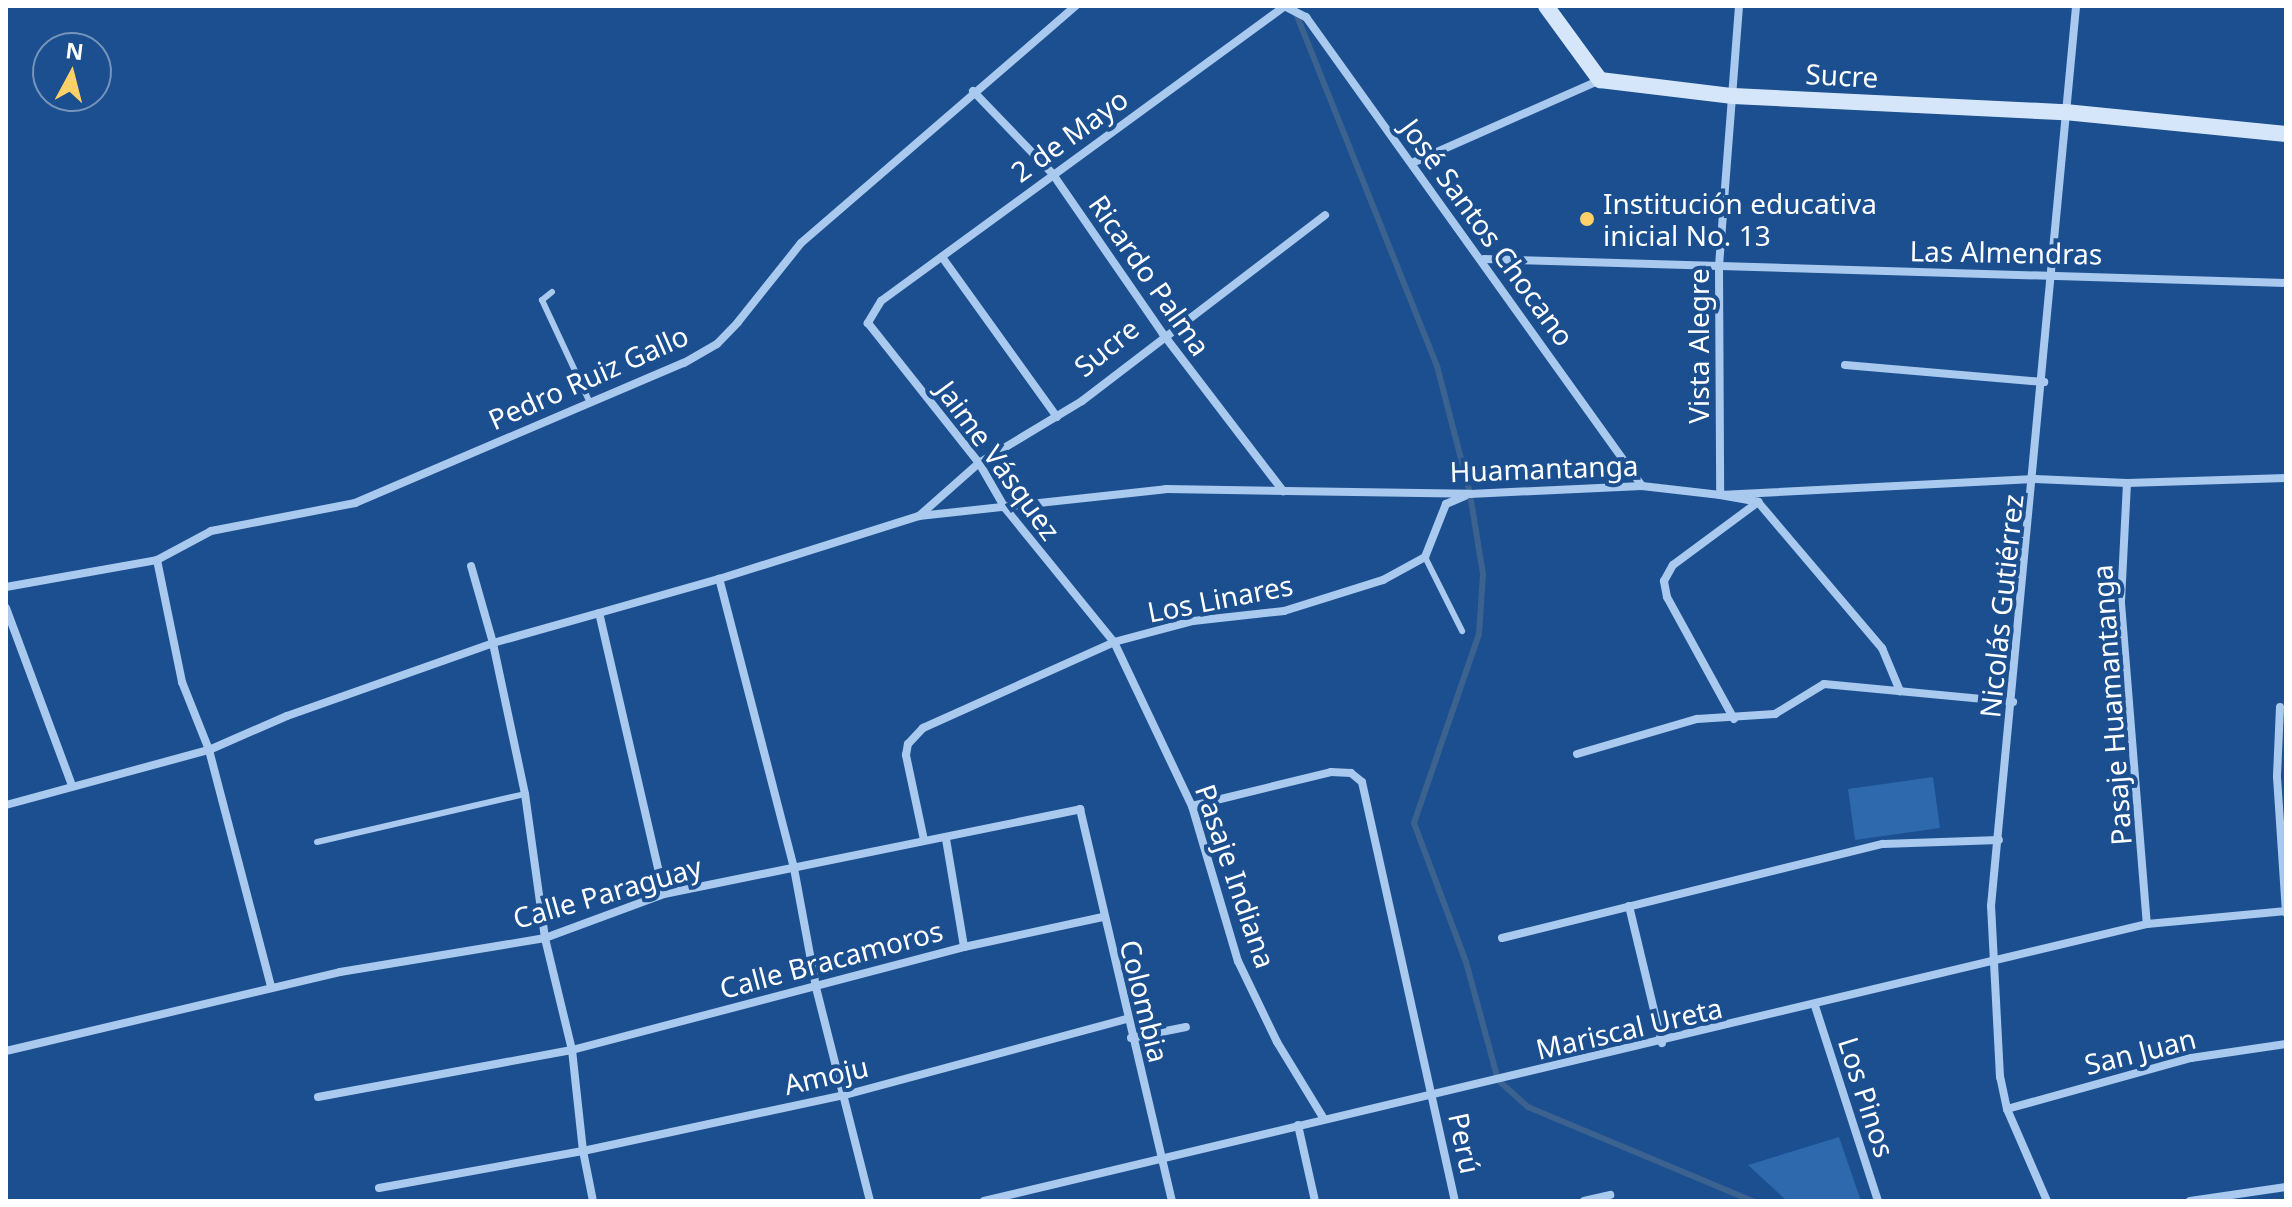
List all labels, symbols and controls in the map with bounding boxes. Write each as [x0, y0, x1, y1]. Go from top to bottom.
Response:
north arrow [32, 32, 112, 112]
text: N [64, 34, 85, 66]
street label: Sucre [1805, 56, 1879, 94]
street label: 2 de Mayo [1004, 81, 1134, 189]
street label: José Santos Chocano [1394, 112, 1582, 352]
place label: Institución educativa inicial No. 13 [1603, 186, 1877, 252]
street label: Ricardo Palma [1082, 188, 1218, 362]
marker: Institución educativa inicial No. 13 [1578, 210, 1596, 228]
street label: Las Almendras [1909, 234, 2103, 270]
street label: Vista Alegre [1681, 268, 1715, 424]
street label: Sucre [1067, 311, 1145, 383]
street label: Pedro Ruiz Gallo [483, 318, 693, 436]
street label: Jaime Vásquez [930, 374, 1068, 546]
street label: Huamantanga [1449, 448, 1639, 488]
street label: Nicolás Gutiérrez [1973, 493, 2029, 719]
street label: Pasaje Huamantanga [2084, 564, 2138, 846]
street label: Los Linares [1144, 567, 1296, 629]
street label: Pasaje Indiana [1189, 780, 1283, 972]
street label: Calle Paraguay [509, 849, 705, 935]
street label: Calle Bracamoros [716, 913, 946, 1005]
street label: Colombia [1114, 936, 1176, 1066]
street label: Mariscal Ureta [1533, 990, 1725, 1066]
street label: San Juan [2081, 1021, 2199, 1081]
street label: Los Pinos [1832, 1033, 1902, 1161]
street label: Amoju [781, 1049, 871, 1101]
street label: Perú [1442, 1109, 1488, 1177]

